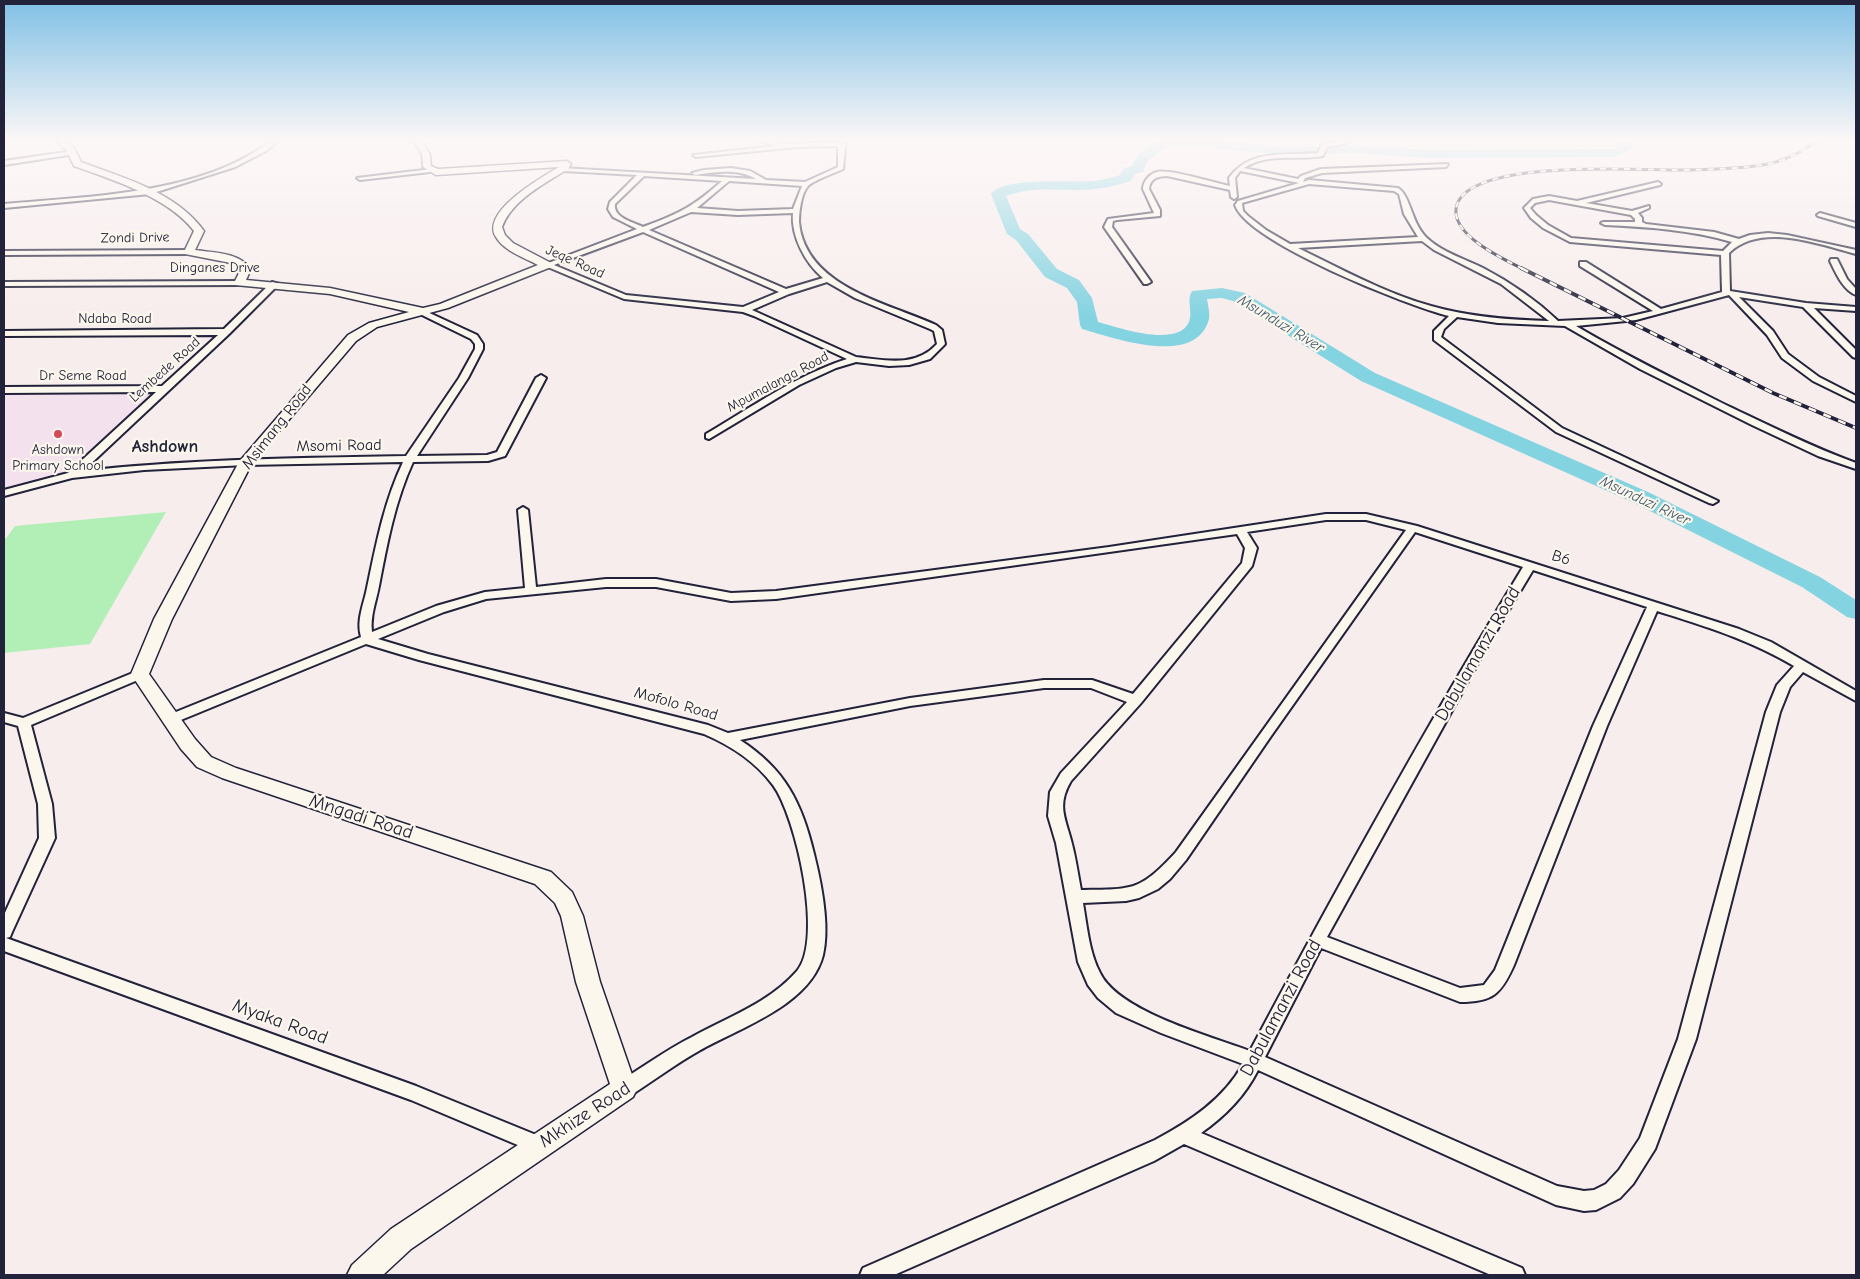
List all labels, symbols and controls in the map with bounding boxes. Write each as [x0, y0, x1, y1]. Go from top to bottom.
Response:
street label: Zondi Drive [101, 229, 169, 247]
street label: Jeqe Road [543, 242, 607, 282]
street label: Dinganes Drive [170, 260, 260, 276]
water label: Msunduzi River [1235, 291, 1327, 357]
street label: Ndaba Road [78, 311, 152, 327]
street label: Lembede Road [126, 334, 204, 406]
street label: Mpumalanga Road [724, 348, 832, 416]
street label: Dr Seme Road [39, 368, 127, 384]
street label: Msimang Road [238, 381, 316, 473]
marker: Ashdown Primary School [52, 428, 64, 440]
district label: Ashdown [132, 436, 198, 458]
street label: Msomi Road [296, 436, 382, 456]
place label: Ashdown Primary School [12, 442, 104, 474]
water label: Msunduzi River [1597, 472, 1693, 530]
street label: B6 [1549, 546, 1573, 570]
street label: Dabulamanzi Road [1430, 583, 1526, 725]
street label: Mofolo Road [632, 683, 720, 725]
street label: Mngadi Road [306, 789, 416, 845]
street label: Dabulamanzi Road [1235, 936, 1327, 1080]
street label: Myaka Road [229, 994, 331, 1050]
street label: Mkhize Road [535, 1077, 635, 1153]

